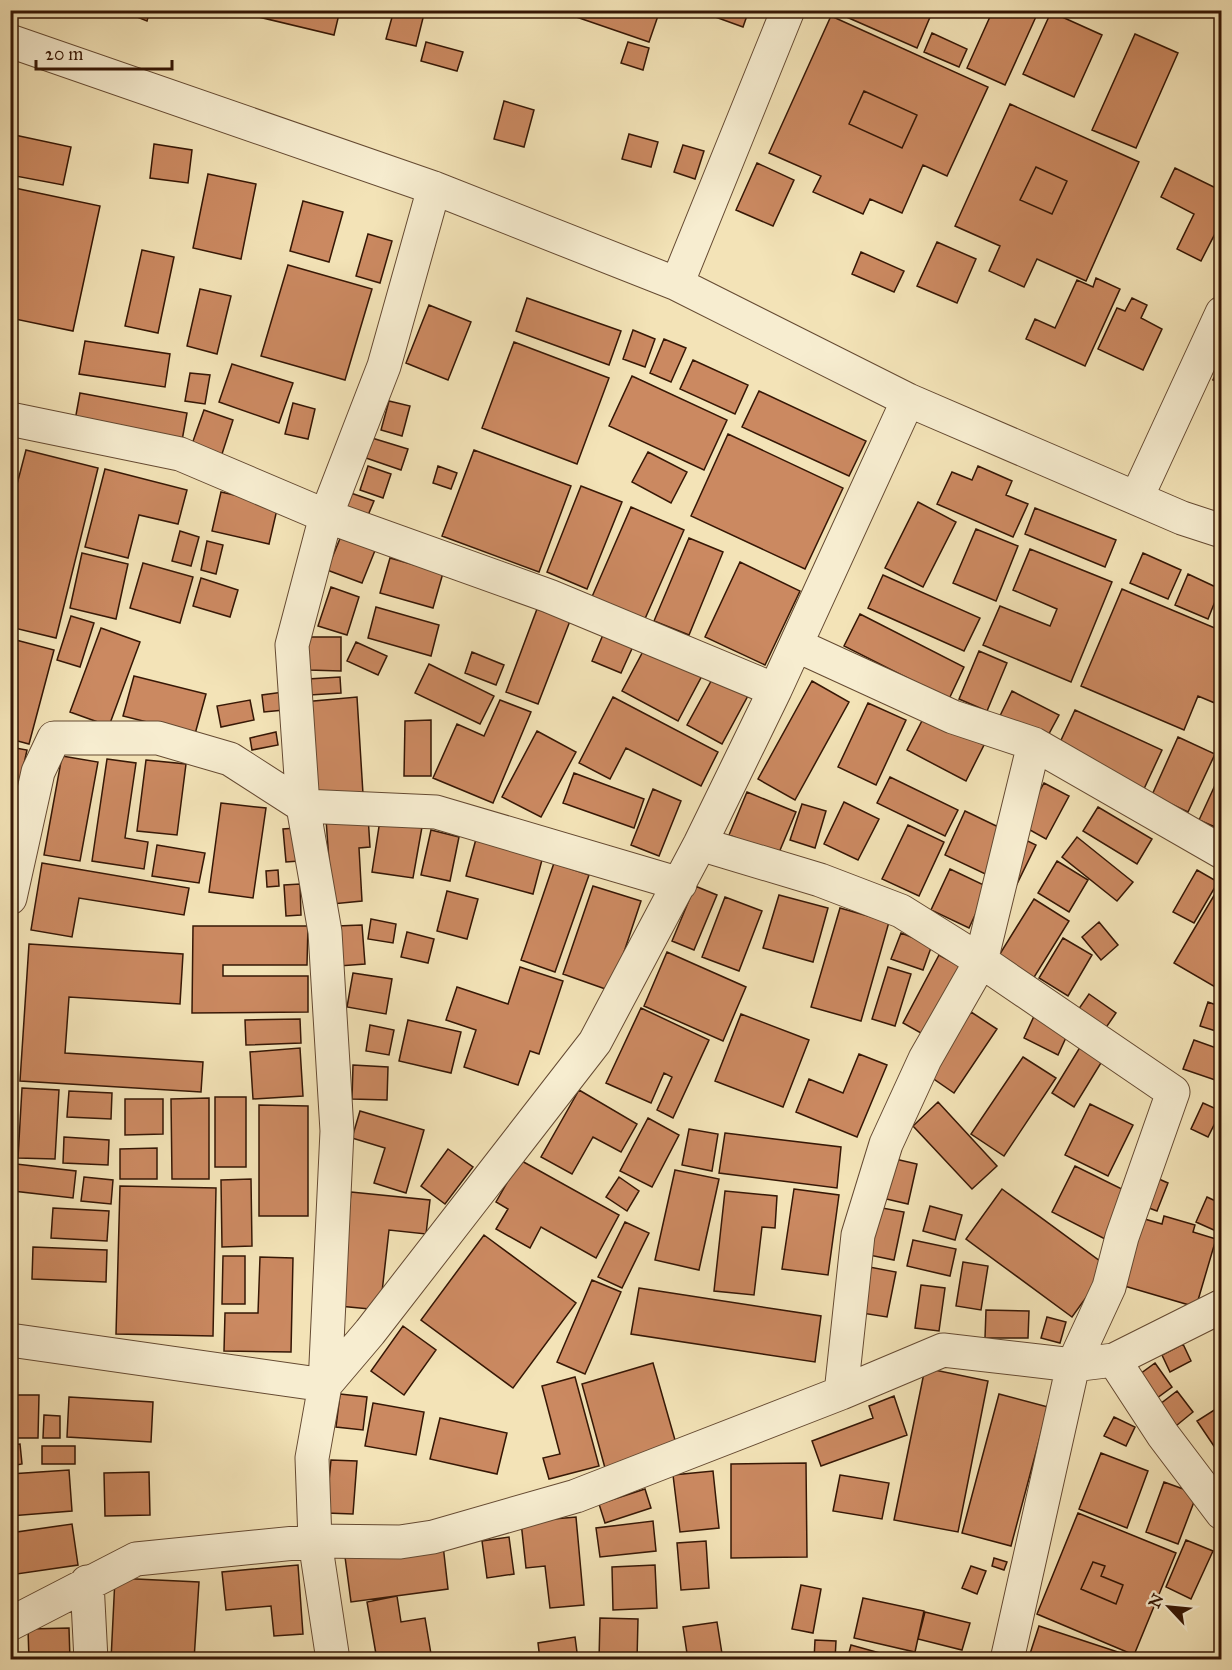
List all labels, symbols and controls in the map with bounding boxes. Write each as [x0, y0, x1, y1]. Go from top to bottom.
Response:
scale bar [36, 33, 172, 71]
text: 20 m [45, 43, 83, 65]
north arrow [1139, 1577, 1199, 1637]
text: N [1144, 1590, 1168, 1611]

